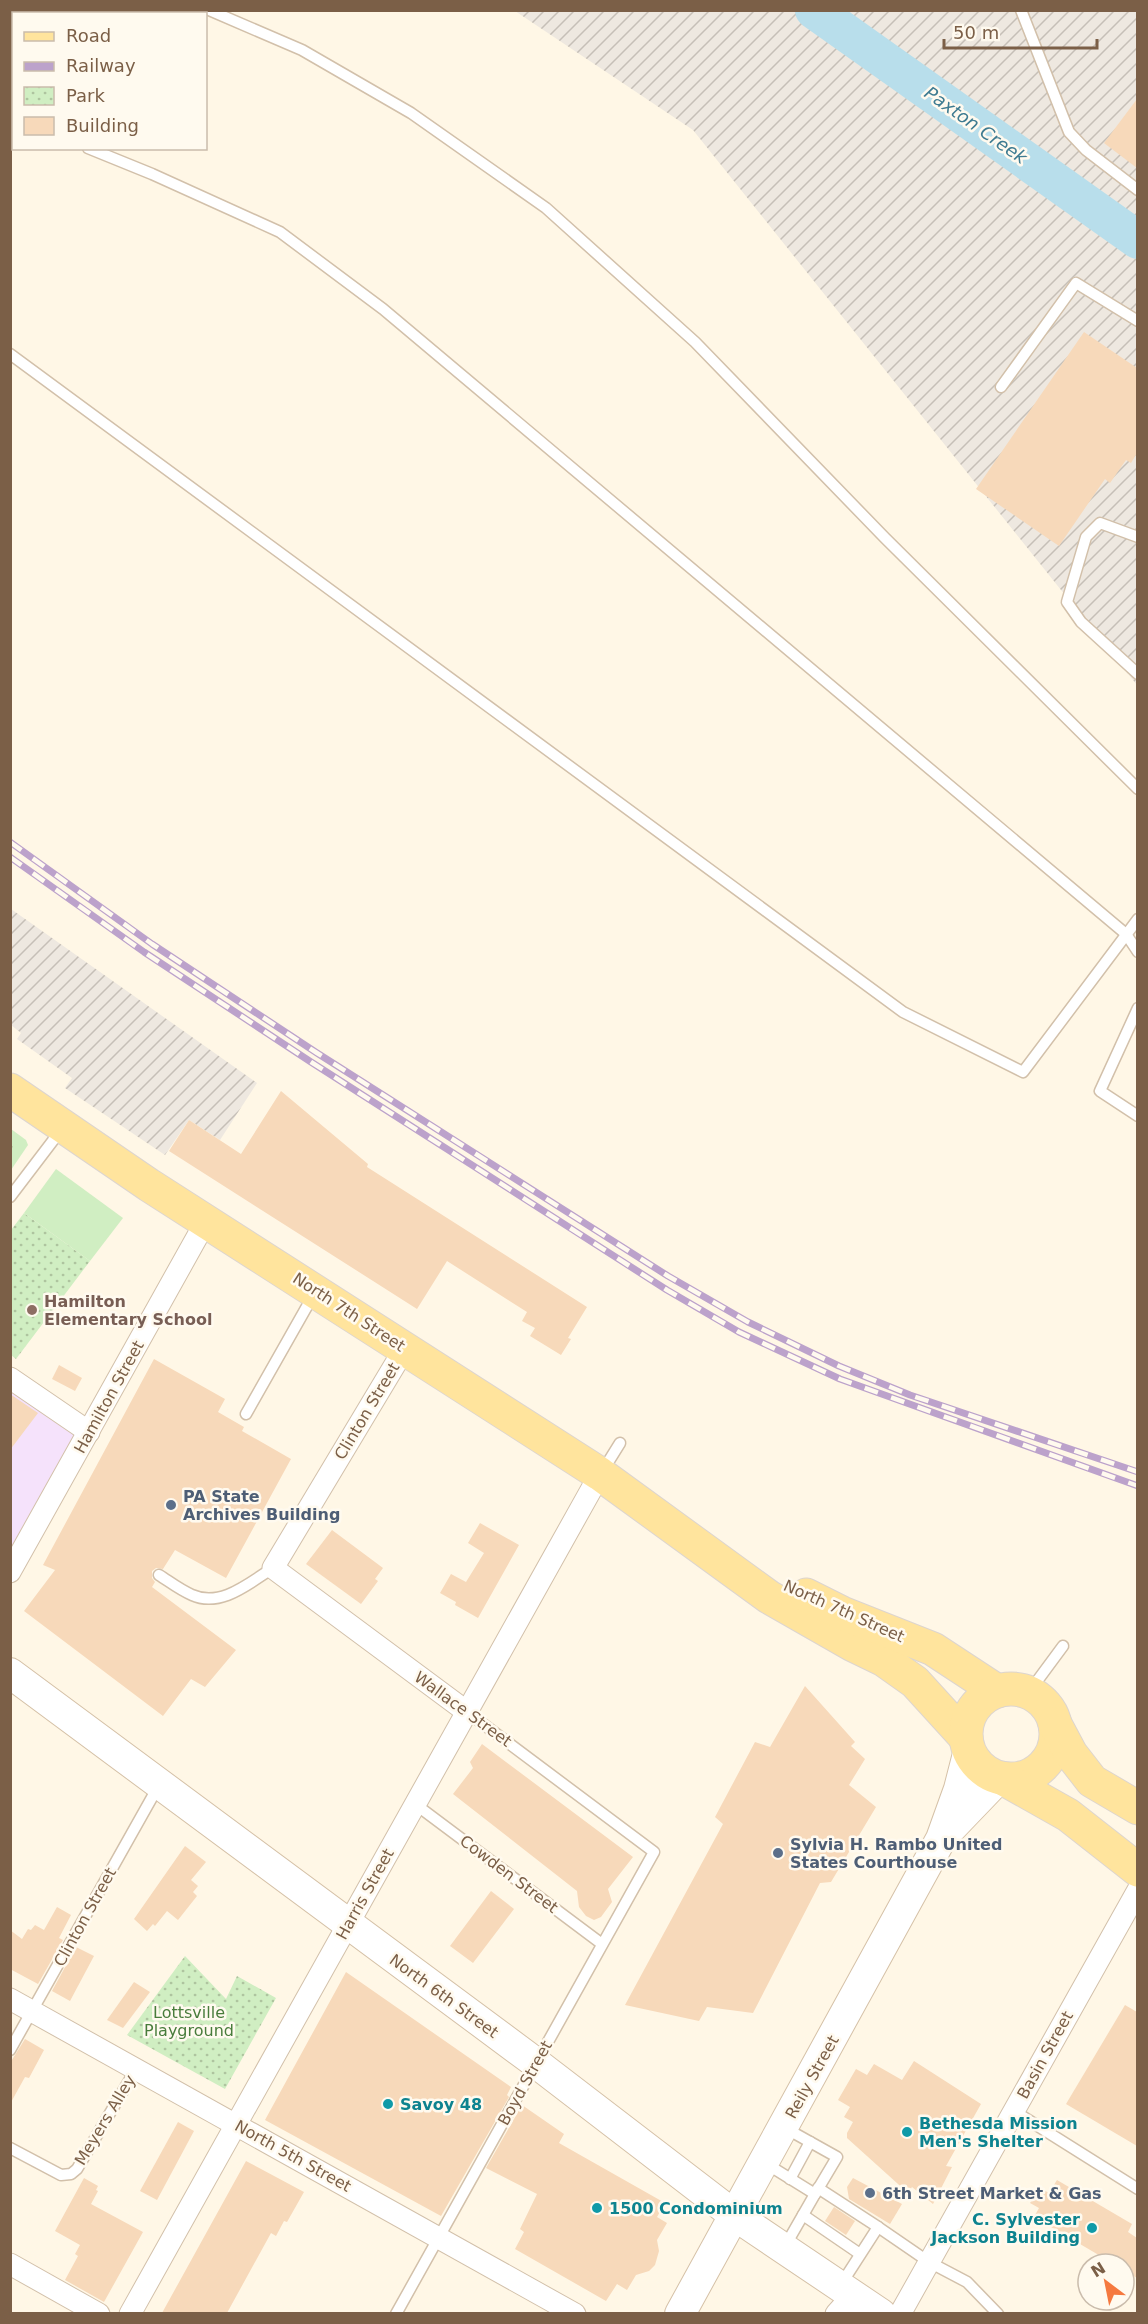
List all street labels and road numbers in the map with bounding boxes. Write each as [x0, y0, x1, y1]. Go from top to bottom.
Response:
street label: North 7th Street [289, 1269, 409, 1355]
street label: Hamilton Street [70, 1337, 148, 1457]
street label: Clinton Street [331, 1359, 403, 1463]
street label: North 7th Street [781, 1576, 907, 1646]
street label: Wallace Street [411, 1667, 515, 1751]
street label: Cowden Street [456, 1831, 562, 1917]
street label: Harris Street [332, 1845, 398, 1943]
street label: Clinton Street [50, 1864, 120, 1970]
street label: North 6th Street [386, 1950, 502, 2042]
street label: Basin Street [1013, 2008, 1077, 2102]
street label: Reily Street [781, 2032, 843, 2122]
street label: Boyd Street [494, 2037, 556, 2129]
street label: Meyers Alley [71, 2071, 139, 2169]
street label: North 5th Street [231, 2116, 355, 2196]

